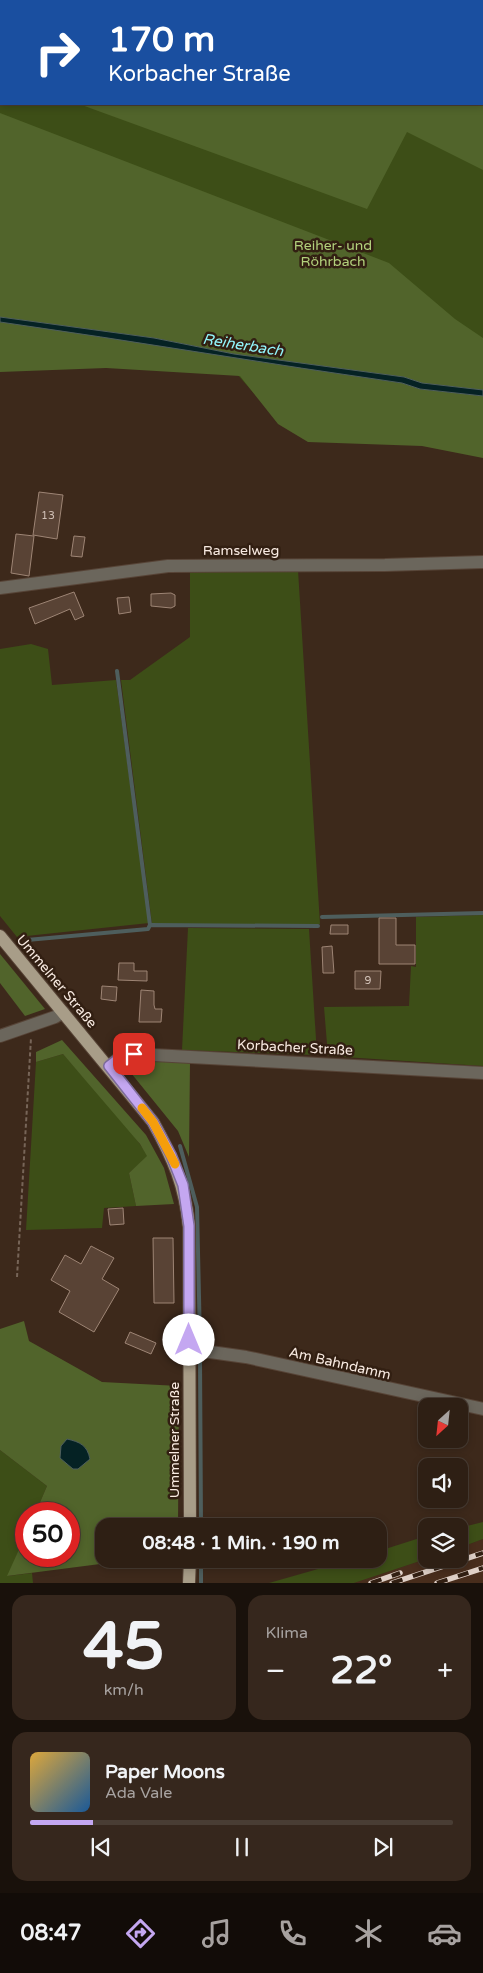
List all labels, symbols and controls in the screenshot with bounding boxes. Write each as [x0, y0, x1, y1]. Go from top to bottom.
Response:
text: 170 m [108, 19, 215, 61]
icon: right [25, 20, 90, 85]
text: Korbacher Straße [108, 61, 291, 87]
park label: Reiher- und Röhrbach [294, 237, 372, 270]
water label: Reiherbach [201, 330, 285, 360]
house number: 13 [41, 509, 55, 522]
street label: Ramselweg [203, 542, 279, 559]
street label: Ummelner Straße [13, 931, 101, 1031]
house number: 9 [365, 974, 372, 987]
pin [113, 1033, 155, 1075]
street label: Korbacher Straße [237, 1036, 354, 1059]
icon: arrive [120, 1040, 148, 1068]
position arrow [162, 1313, 214, 1365]
street label: Am Bahndamm [287, 1344, 392, 1383]
street label: Ummelner Straße [166, 1382, 183, 1498]
north arrow [418, 1398, 468, 1448]
map controls [418, 1398, 468, 1568]
button: sound [418, 1458, 468, 1508]
speed limit sign: 50 [15, 1502, 80, 1567]
button: layers [418, 1518, 468, 1568]
text: 08:48 · 1 Min. · 190 m [143, 1532, 339, 1554]
text: 45 [83, 1608, 165, 1687]
text: Klima [266, 1623, 308, 1643]
text: 22° [330, 1648, 392, 1694]
text: − [266, 1654, 285, 1688]
text: + [437, 1654, 453, 1688]
text: km/h [104, 1680, 144, 1700]
text: Paper Moons [105, 1761, 225, 1783]
text: Ada Vale [105, 1783, 172, 1803]
icon: previous [87, 1833, 115, 1861]
icon: pause [228, 1833, 256, 1861]
icon: next [369, 1833, 397, 1861]
icon: directions [123, 1916, 158, 1951]
icon: music [199, 1916, 234, 1951]
icon: phone [275, 1916, 310, 1951]
icon: climate [351, 1916, 386, 1951]
icon: car [427, 1916, 462, 1951]
text: 08:47 [21, 1920, 82, 1946]

